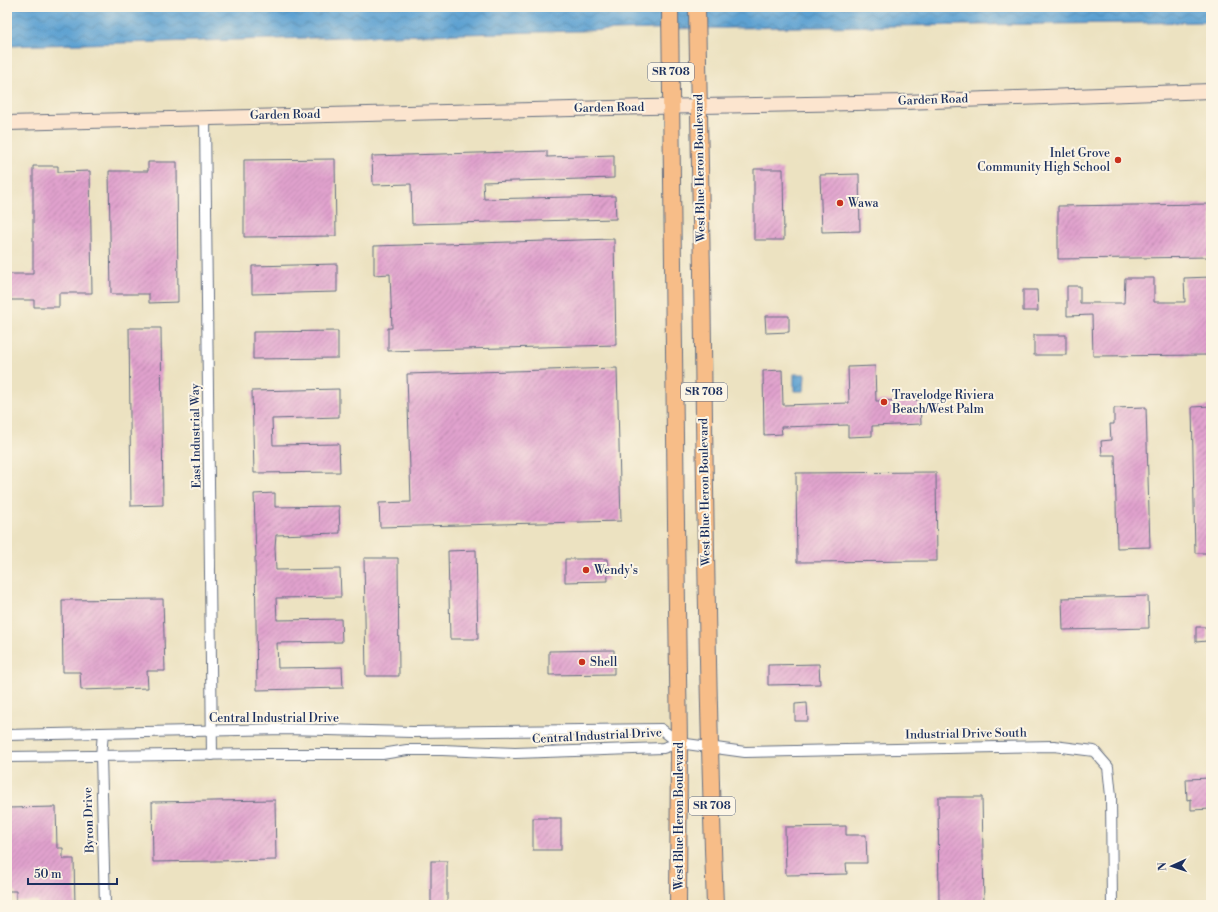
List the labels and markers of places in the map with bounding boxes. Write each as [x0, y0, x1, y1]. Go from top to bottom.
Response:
place label: Inlet Grove Community High School [977, 146, 1110, 175]
marker: Inlet Grove Community High School [1113, 155, 1123, 165]
place label: Wawa [847, 196, 879, 211]
marker: Wawa [835, 198, 845, 208]
place label: Travelodge Riviera Beach/West Palm [891, 388, 995, 417]
marker: Travelodge Riviera Beach/West Palm [879, 397, 889, 407]
place label: Wendy's [593, 563, 638, 578]
marker: Wendy's [581, 565, 591, 575]
place label: Shell [590, 655, 618, 670]
marker: Shell [577, 657, 587, 667]

